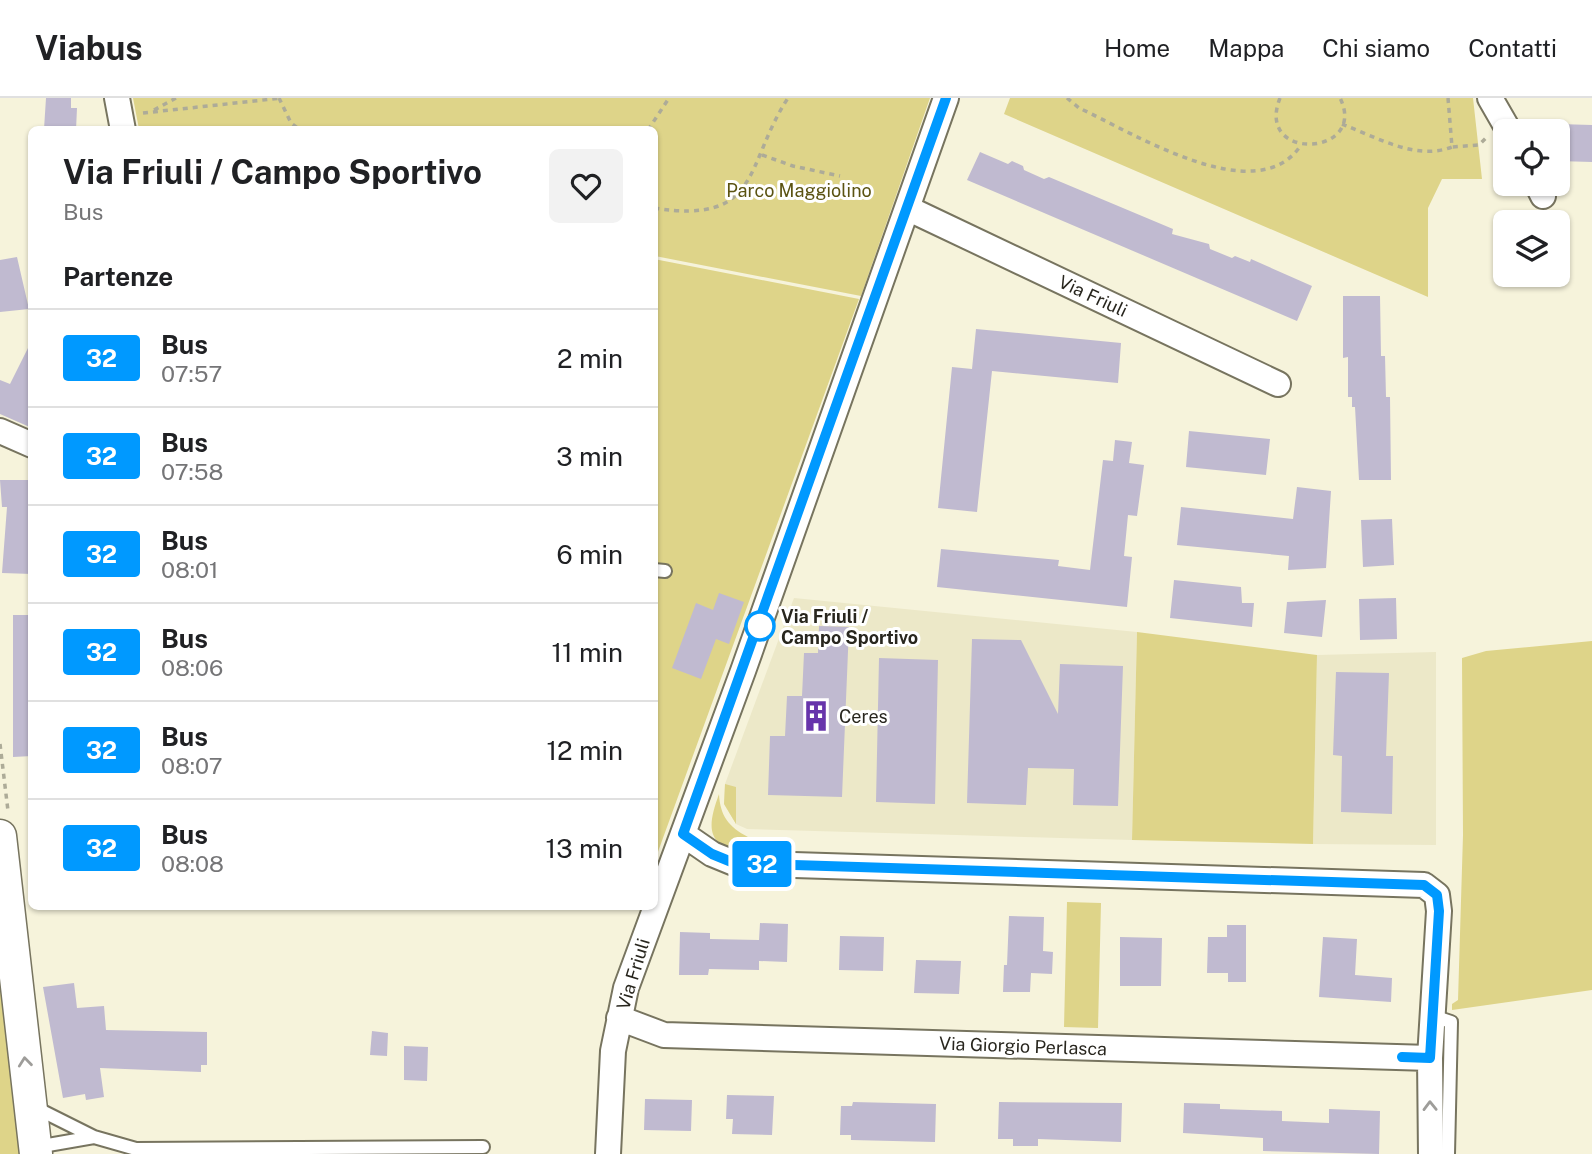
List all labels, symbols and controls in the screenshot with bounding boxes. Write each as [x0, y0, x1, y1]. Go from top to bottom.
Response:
text: Viabus [35, 29, 143, 67]
text: Home [1104, 34, 1170, 62]
text: Mappa [1208, 34, 1284, 62]
text: Chi siamo [1322, 34, 1430, 62]
text: Contatti [1468, 34, 1557, 62]
map controls [1493, 119, 1570, 287]
button: locate [1493, 119, 1570, 196]
button: heart [549, 149, 623, 223]
text: Via Friuli / Campo Sportivo [63, 153, 482, 191]
park label: Parco Maggiolino [726, 180, 872, 201]
text: Bus [63, 198, 103, 225]
button: layers [1493, 210, 1570, 287]
text: Partenze [63, 261, 173, 292]
street label: Via Friuli [1055, 271, 1131, 321]
text: Bus [161, 329, 208, 360]
text: 2 min [557, 343, 623, 374]
text: 32 [86, 344, 117, 372]
text: 07:57 [161, 360, 222, 387]
text: Bus [161, 427, 208, 458]
text: 3 min [556, 441, 623, 472]
text: 32 [86, 442, 117, 470]
text: 07:58 [161, 458, 223, 485]
text: Bus [161, 525, 208, 556]
text: 6 min [556, 539, 623, 570]
text: 32 [86, 540, 117, 568]
text: 08:01 [161, 556, 218, 583]
place label: Via Friuli / Campo Sportivo [781, 606, 918, 648]
marker: Via Friuli / Campo Sportivo [745, 611, 775, 641]
text: Bus [161, 623, 208, 654]
text: 11 min [551, 637, 623, 668]
text: 32 [86, 638, 117, 666]
text: 08:06 [161, 654, 223, 681]
building icon: Ceres [799, 699, 833, 733]
place label: Ceres [839, 706, 888, 727]
text: Bus [161, 721, 208, 752]
text: 12 min [547, 735, 623, 766]
text: 32 [86, 736, 117, 764]
text: 08:07 [161, 752, 222, 779]
text: Bus [161, 819, 208, 850]
text: 13 min [546, 833, 623, 864]
text: 32 [86, 834, 117, 862]
line badge: 32 [730, 841, 794, 887]
text: 08:08 [161, 850, 224, 877]
text: 32 [746, 850, 778, 878]
street label: Via Friuli [612, 936, 654, 1012]
street label: Via Giorgio Perlasca [939, 1033, 1107, 1059]
one-way arrow [18, 1056, 33, 1068]
one-way arrow [1422, 1100, 1438, 1111]

